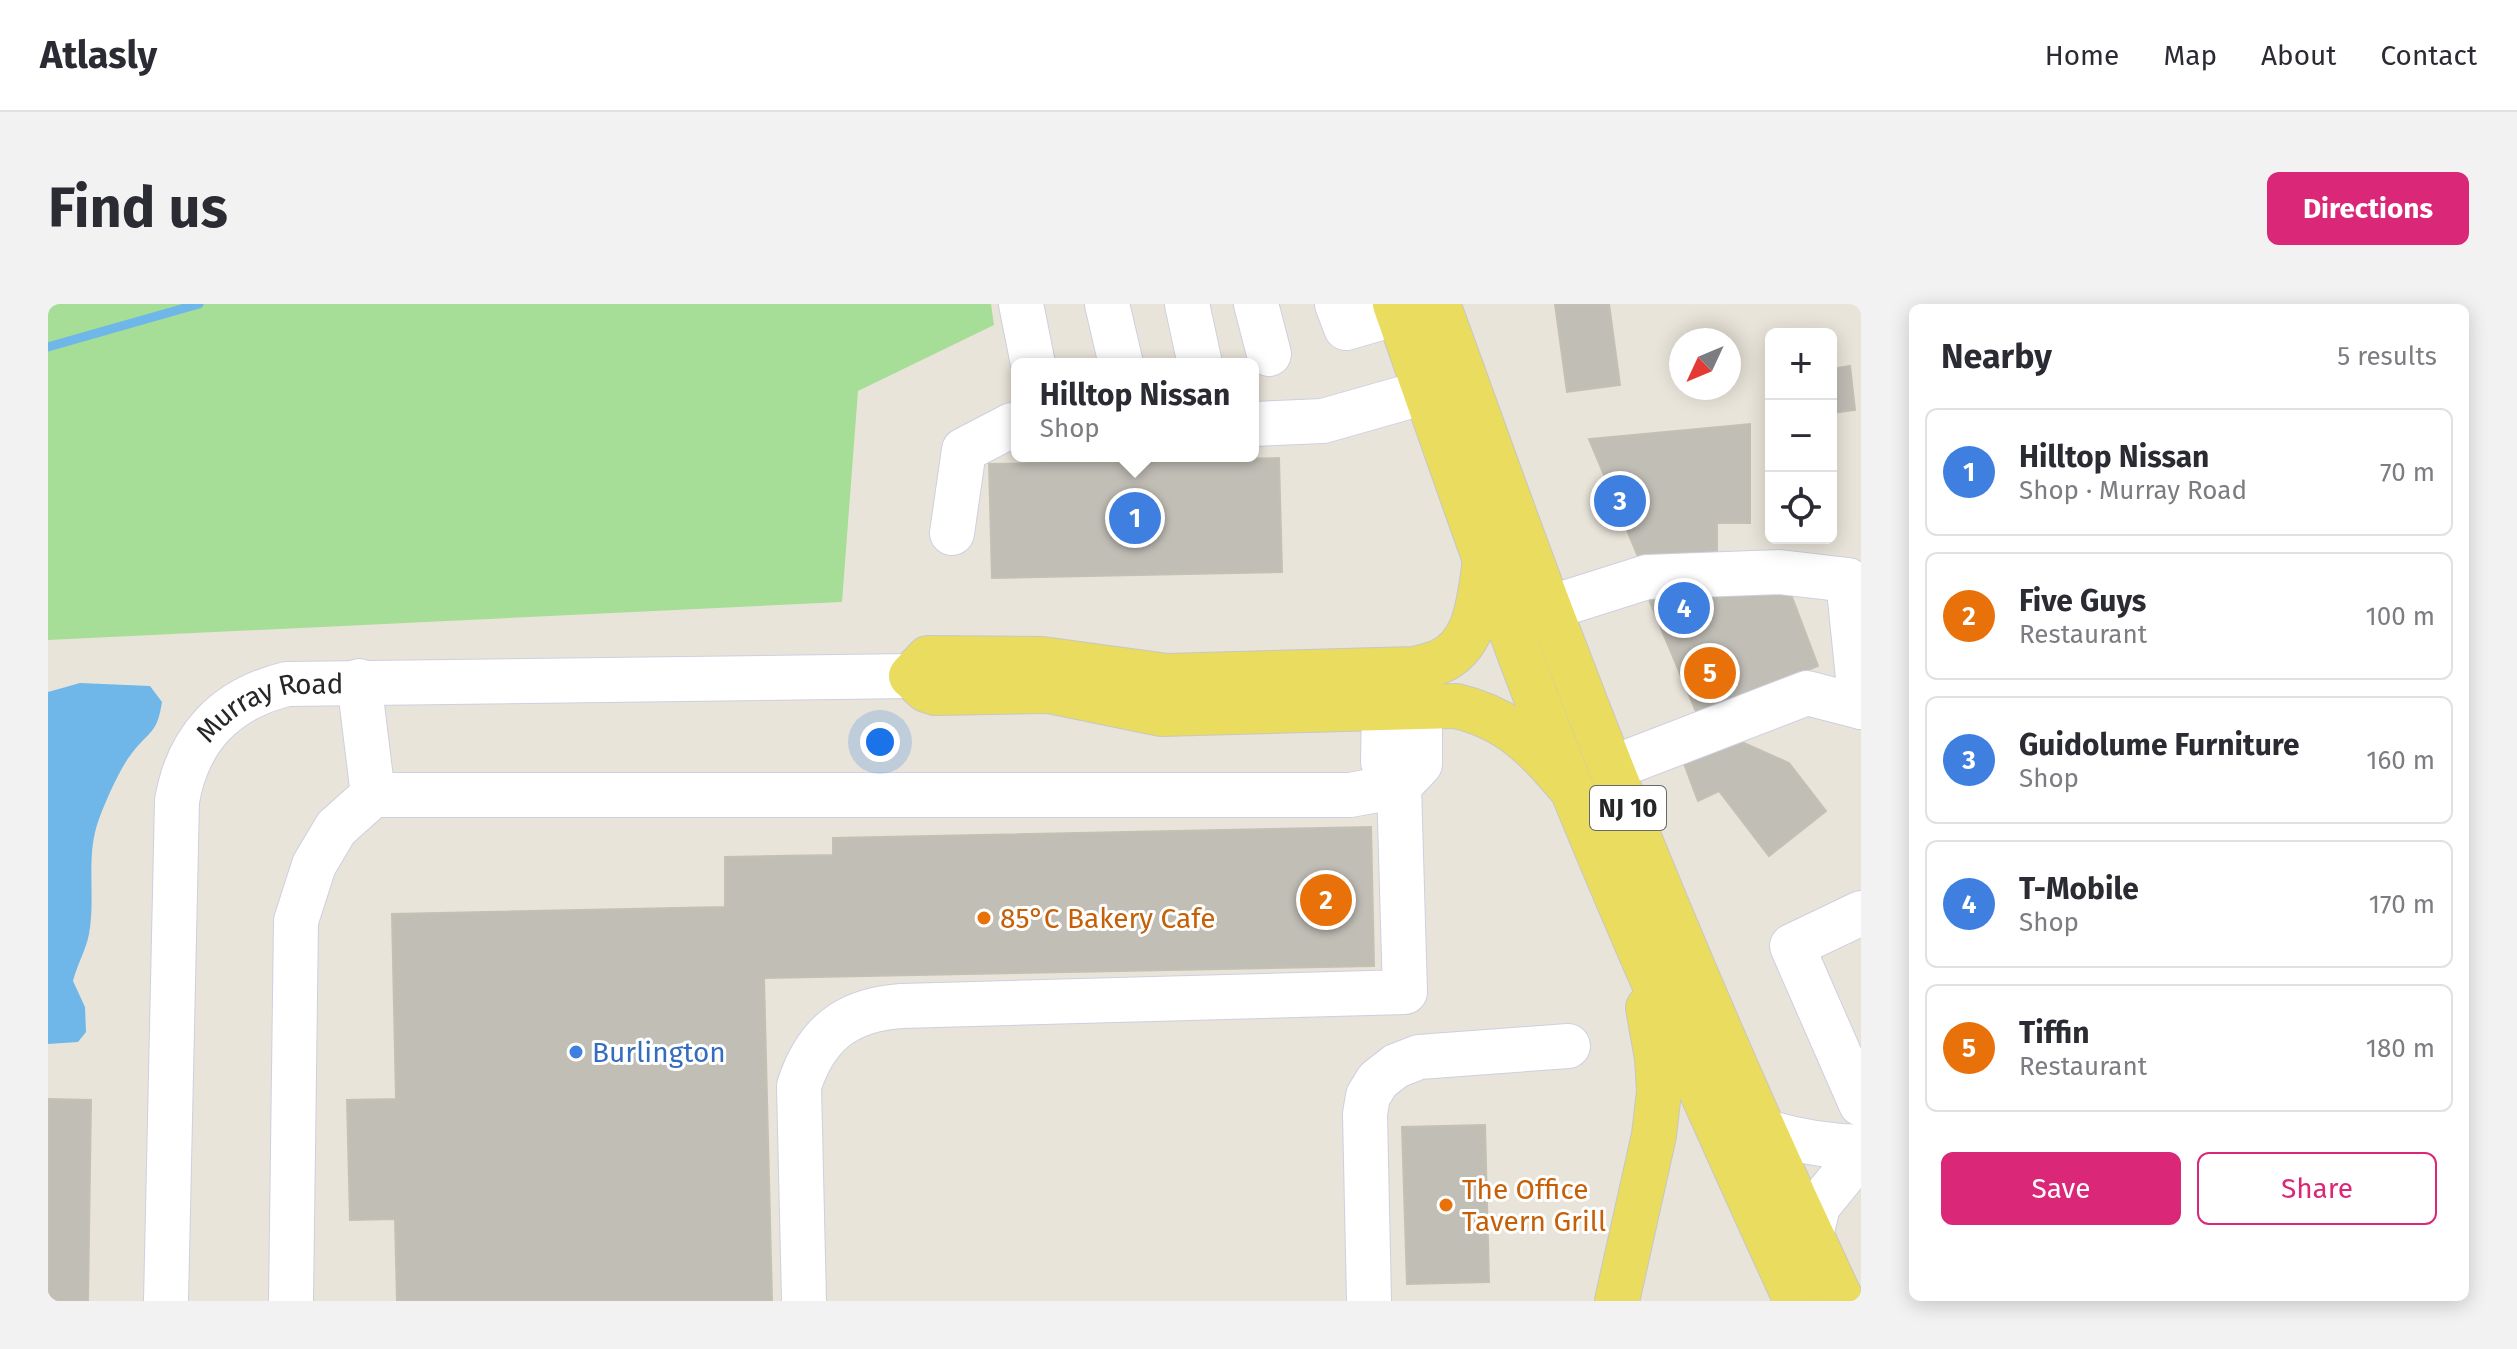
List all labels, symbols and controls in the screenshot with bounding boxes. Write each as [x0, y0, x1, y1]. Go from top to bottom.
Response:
text: Atlasly [40, 32, 157, 78]
text: Home [2045, 39, 2119, 72]
text: Map [2163, 39, 2217, 72]
text: About [2261, 39, 2336, 72]
text: Contact [2380, 39, 2477, 72]
button: Directions [2267, 172, 2469, 245]
text: Find us [48, 175, 228, 242]
north arrow [1669, 328, 1741, 400]
map controls [1765, 328, 1837, 544]
button: + [1765, 328, 1837, 400]
text: Nearby [1941, 336, 2052, 377]
text: 5 results [2337, 341, 2437, 372]
popup [1011, 358, 1259, 462]
text: Hilltop Nissan [1040, 377, 1230, 413]
button: − [1765, 400, 1837, 472]
text: Shop [1040, 413, 1100, 444]
text: Hilltop Nissan [2019, 439, 2209, 475]
text: 1 [1963, 457, 1975, 488]
text: 70 m [2380, 457, 2435, 488]
pin: 3 [1594, 471, 1646, 531]
button: locate [1765, 472, 1837, 544]
text: Shop · Murray Road [2019, 475, 2247, 506]
pin: 1 [1109, 488, 1161, 548]
pin: 4 [1658, 578, 1710, 638]
text: Five Guys [2019, 583, 2146, 619]
text: 2 [1962, 601, 1976, 632]
text: 100 m [2366, 601, 2435, 632]
text: Restaurant [2019, 619, 2147, 650]
pin: 5 [1684, 643, 1736, 703]
street label: Murray Road [189, 666, 344, 749]
your location [860, 722, 900, 762]
text: Guidolume Furniture [2019, 727, 2300, 763]
text: 3 [1962, 745, 1976, 776]
text: 160 m [2366, 745, 2435, 776]
text: Shop [2019, 763, 2079, 794]
road number: NJ 10 [1590, 786, 1666, 830]
pin: 2 [1300, 870, 1352, 930]
text: T-Mobile [2019, 871, 2139, 907]
text: 4 [1962, 889, 1976, 920]
text: 170 m [2369, 889, 2435, 920]
place label: 85°C Bakery Cafe [1000, 902, 1216, 935]
text: Shop [2019, 907, 2079, 938]
marker: 85°C Bakery Cafe [975, 909, 993, 927]
text: Tiffin [2019, 1015, 2090, 1051]
text: 5 [1962, 1033, 1976, 1064]
text: 180 m [2366, 1033, 2435, 1064]
place label: Burlington [592, 1036, 726, 1069]
marker: Burlington [567, 1043, 585, 1061]
text: Restaurant [2019, 1051, 2147, 1082]
button: Save [1941, 1152, 2181, 1225]
button: Share [2197, 1152, 2437, 1225]
place label: The Office Tavern Grill [1462, 1173, 1606, 1238]
marker: The Office Tavern Grill [1437, 1196, 1455, 1214]

